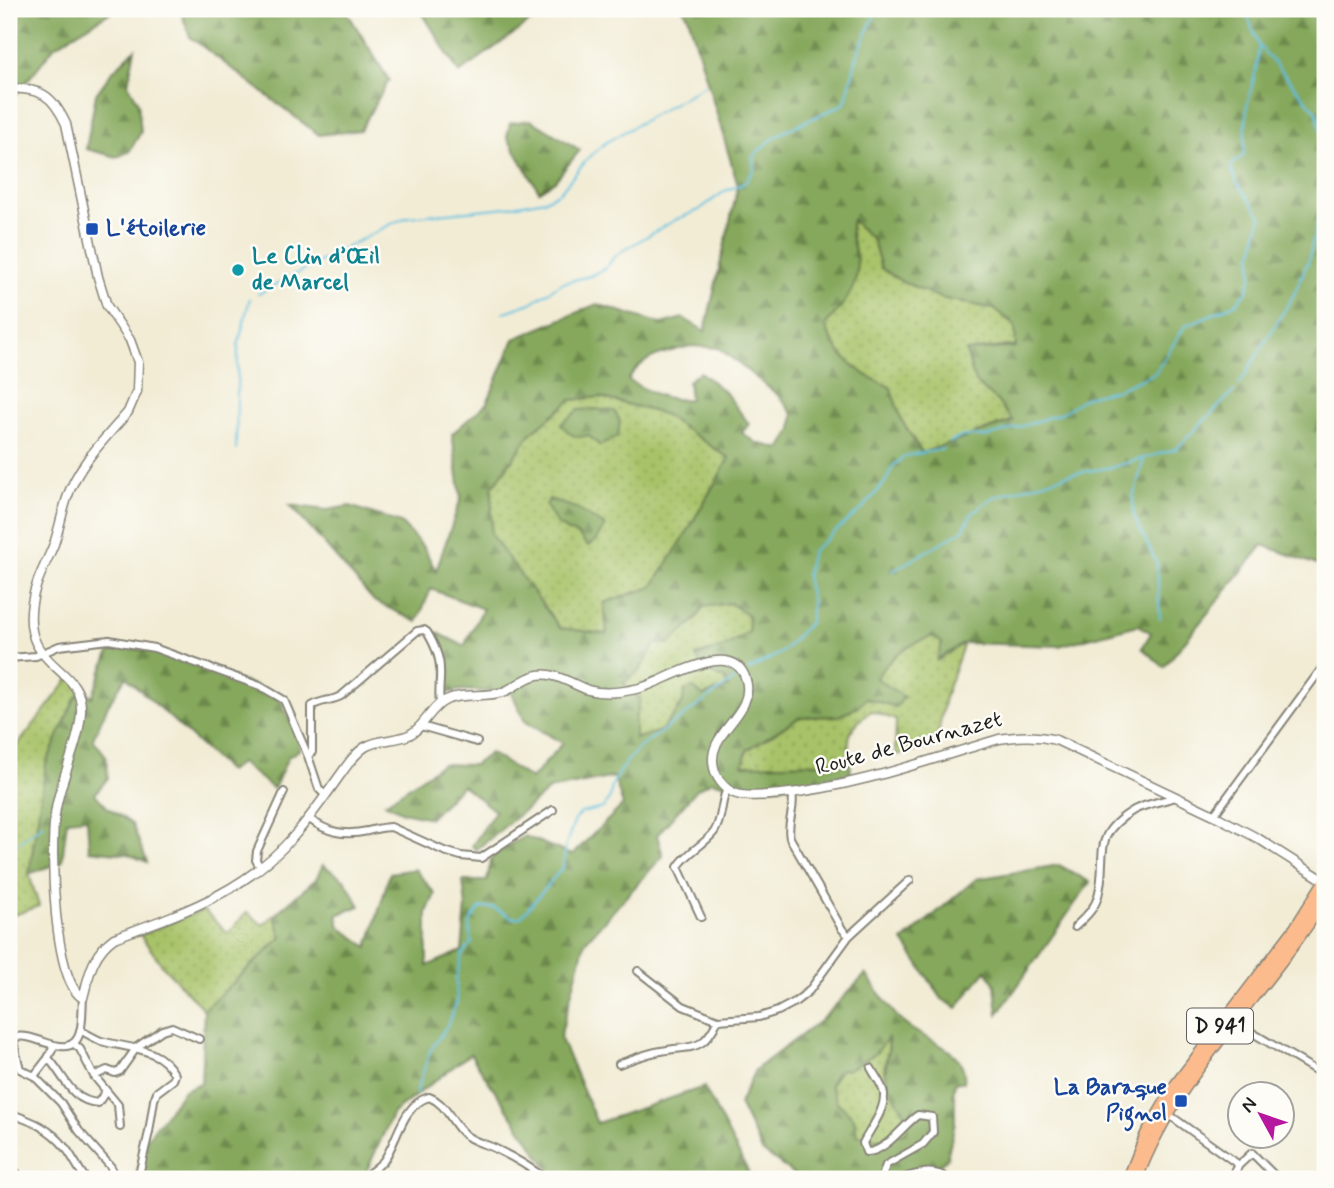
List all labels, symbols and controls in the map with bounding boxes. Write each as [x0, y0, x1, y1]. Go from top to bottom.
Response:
place label: L'étoilerie [106, 214, 206, 244]
marker: L'étoilerie [84, 221, 100, 237]
place label: Le Clin d’Œil de Marcel [252, 242, 380, 298]
marker: Le Clin d’Œil de Marcel [230, 262, 246, 278]
street label: Route de Bournazet [812, 705, 1006, 783]
road number: D 941 [1187, 1009, 1253, 1044]
place label: La Baraque Pignol [1054, 1073, 1167, 1132]
north arrow [1226, 1080, 1296, 1150]
text: N [1235, 1092, 1263, 1118]
marker: La Baraque Pignol [1173, 1093, 1189, 1109]

